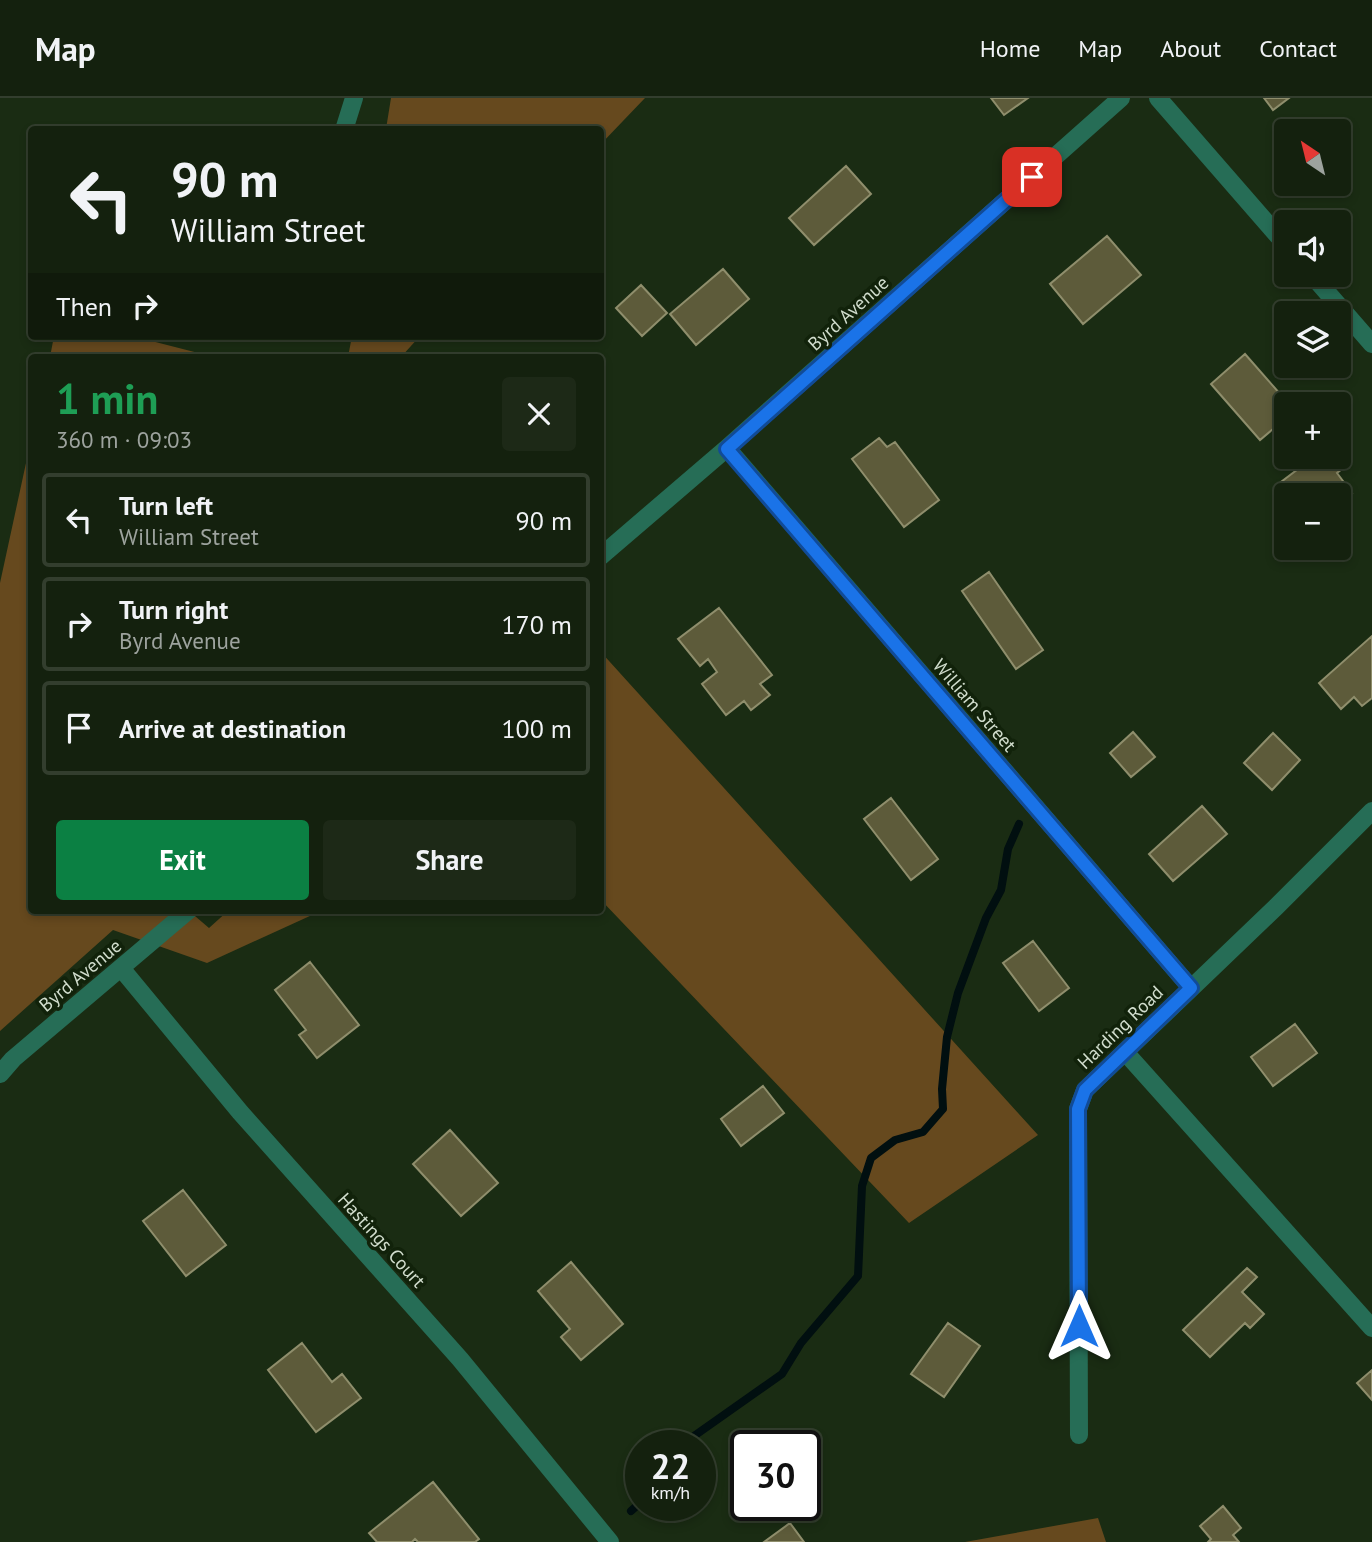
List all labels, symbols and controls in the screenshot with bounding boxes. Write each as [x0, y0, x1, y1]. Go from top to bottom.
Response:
text: Map [35, 27, 96, 70]
text: Home [980, 33, 1040, 64]
text: Map [1078, 33, 1122, 64]
text: About [1160, 33, 1221, 64]
text: Contact [1259, 33, 1337, 64]
north arrow [1274, 119, 1351, 196]
map controls [1274, 119, 1351, 560]
text: 90 m [171, 147, 278, 211]
pin [1002, 147, 1062, 207]
icon: left [56, 154, 147, 245]
icon: arrive [1013, 158, 1051, 196]
text: William Street [171, 209, 365, 251]
button: sound [1274, 210, 1351, 287]
street label: Byrd Avenue [803, 270, 893, 356]
icon: right [126, 287, 164, 325]
text: Then [56, 290, 112, 323]
button: layers [1274, 301, 1351, 378]
text: 1 min [56, 371, 158, 426]
button: close [502, 377, 576, 451]
button: + [1274, 392, 1351, 469]
text: 360 m · 09:03 [56, 425, 192, 454]
button: − [1274, 483, 1351, 560]
text: Turn left [119, 489, 213, 522]
icon: left [60, 501, 98, 539]
text: 90 m [516, 504, 572, 537]
text: William Street [119, 522, 259, 551]
text: Turn right [119, 593, 228, 626]
icon: right [60, 605, 98, 643]
text: 170 m [501, 608, 572, 641]
text: Byrd Avenue [119, 626, 241, 655]
street label: William Street [928, 654, 1022, 757]
icon: arrive [60, 709, 98, 747]
text: Arrive at destination [119, 712, 346, 745]
text: 100 m [501, 712, 572, 745]
button: Exit [56, 820, 309, 900]
button: Share [323, 820, 576, 900]
street label: Byrd Avenue [34, 934, 126, 1016]
street label: Harding Road [1072, 980, 1168, 1074]
street label: Hastings Court [333, 1188, 431, 1293]
position arrow [1042, 1289, 1116, 1363]
speed limit sign: 30 [730, 1430, 821, 1521]
text: 22 [651, 1443, 690, 1489]
text: km/h [651, 1481, 690, 1504]

